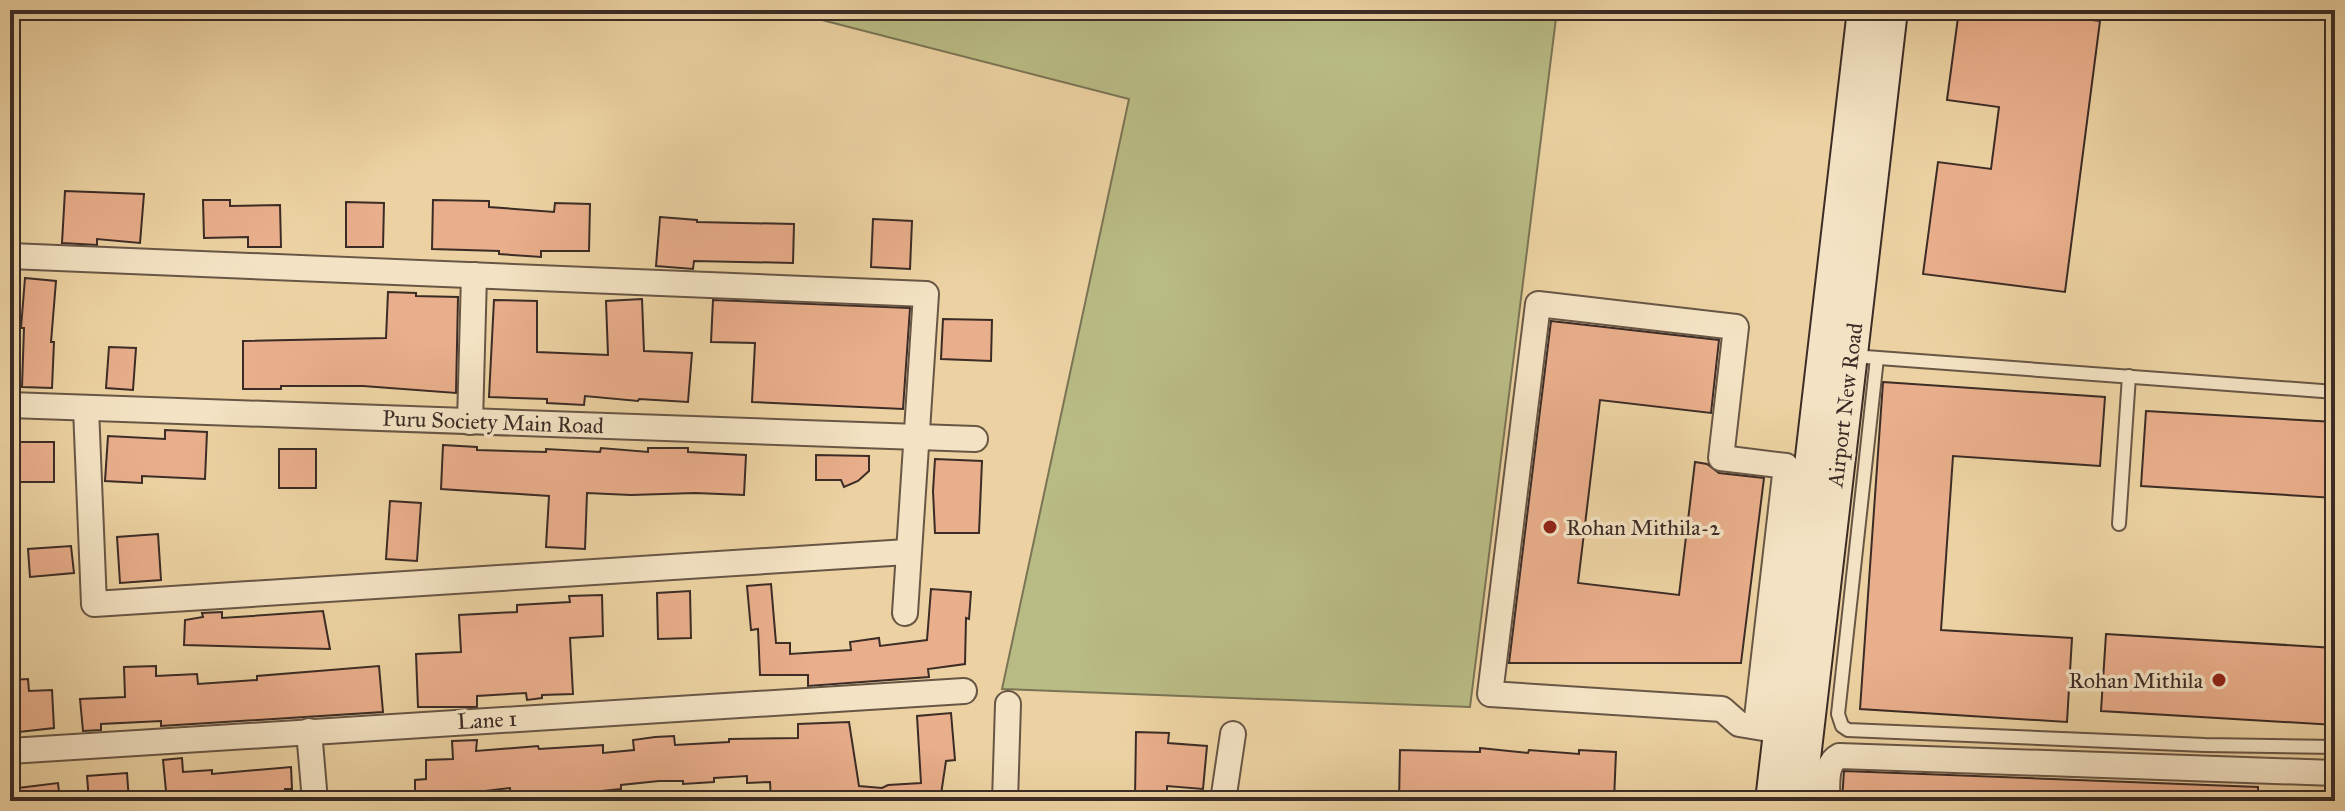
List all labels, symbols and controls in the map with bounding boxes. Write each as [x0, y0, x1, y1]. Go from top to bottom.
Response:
street label: Airport New Road [1821, 321, 1868, 490]
street label: Puru Society Main Road [382, 405, 604, 439]
place label: Rohan Mithila-2 [1566, 514, 1721, 541]
marker: Rohan Mithila-2 [1541, 518, 1559, 536]
place label: Rohan Mithila [2068, 667, 2204, 694]
marker: Rohan Mithila [2210, 671, 2228, 689]
street label: Lane 1 [456, 705, 518, 735]

